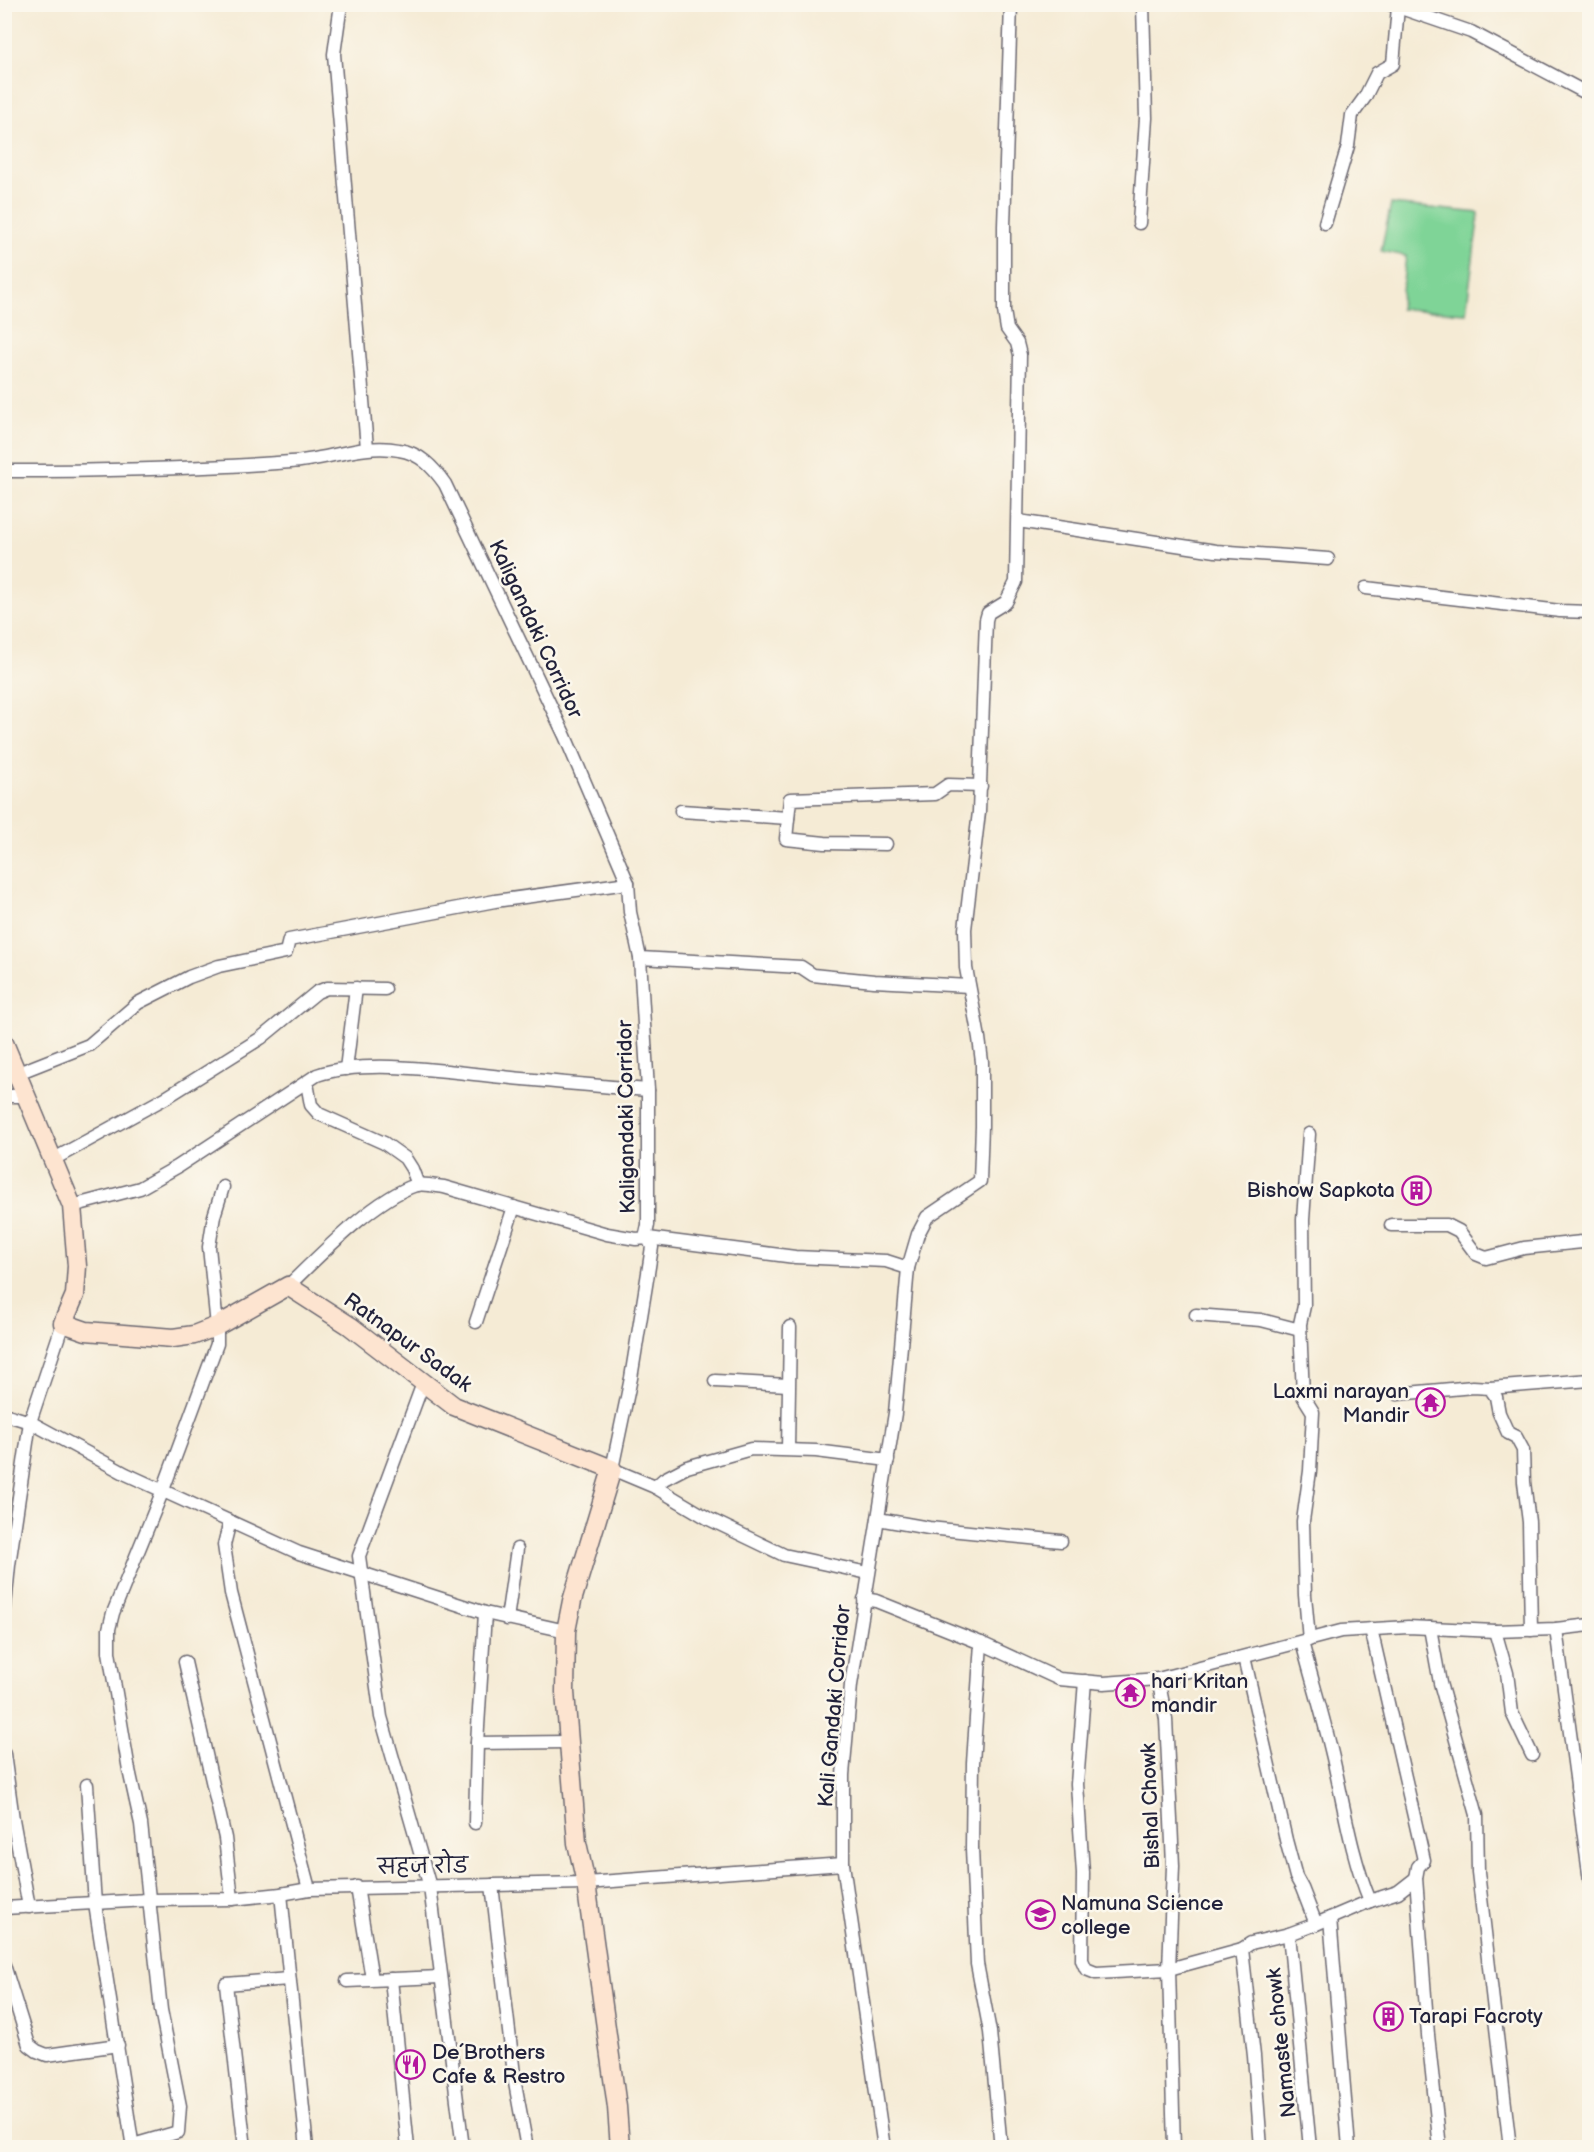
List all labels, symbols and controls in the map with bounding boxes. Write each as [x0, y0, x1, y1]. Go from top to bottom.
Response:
street label: Kaligandaki Corridor [483, 536, 588, 723]
street label: Kaligandaki Corridor [612, 1019, 641, 1214]
building icon: Bishow Sapkota [1400, 1174, 1432, 1206]
place label: Bishow Sapkota [1246, 1178, 1395, 1203]
street label: Ratnapur Sadak [339, 1288, 477, 1398]
place label: Laxmi narayan Mandir [1272, 1379, 1409, 1428]
temple icon: Laxmi narayan Mandir [1414, 1387, 1446, 1419]
street label: Kali Gandaki Corridor [813, 1603, 856, 1808]
place label: hari Kritan mandir [1151, 1669, 1248, 1718]
temple icon: hari Kritan mandir [1114, 1677, 1146, 1709]
street label: Bishal Chowk [1136, 1742, 1165, 1870]
street label: सहज रोड [376, 1849, 470, 1880]
place label: Namuna Science college [1061, 1891, 1223, 1940]
school or university icon: Namuna Science college [1024, 1899, 1056, 1931]
street label: Namaste chowk [1261, 1966, 1302, 2119]
building icon: Tarapi Facroty [1372, 2000, 1404, 2032]
place label: Tarapi Facroty [1409, 2004, 1543, 2029]
place label: De´Brothers Cafe & Restro [432, 2040, 566, 2089]
restaurant icon: De´Brothers Cafe & Restro [395, 2048, 427, 2080]

